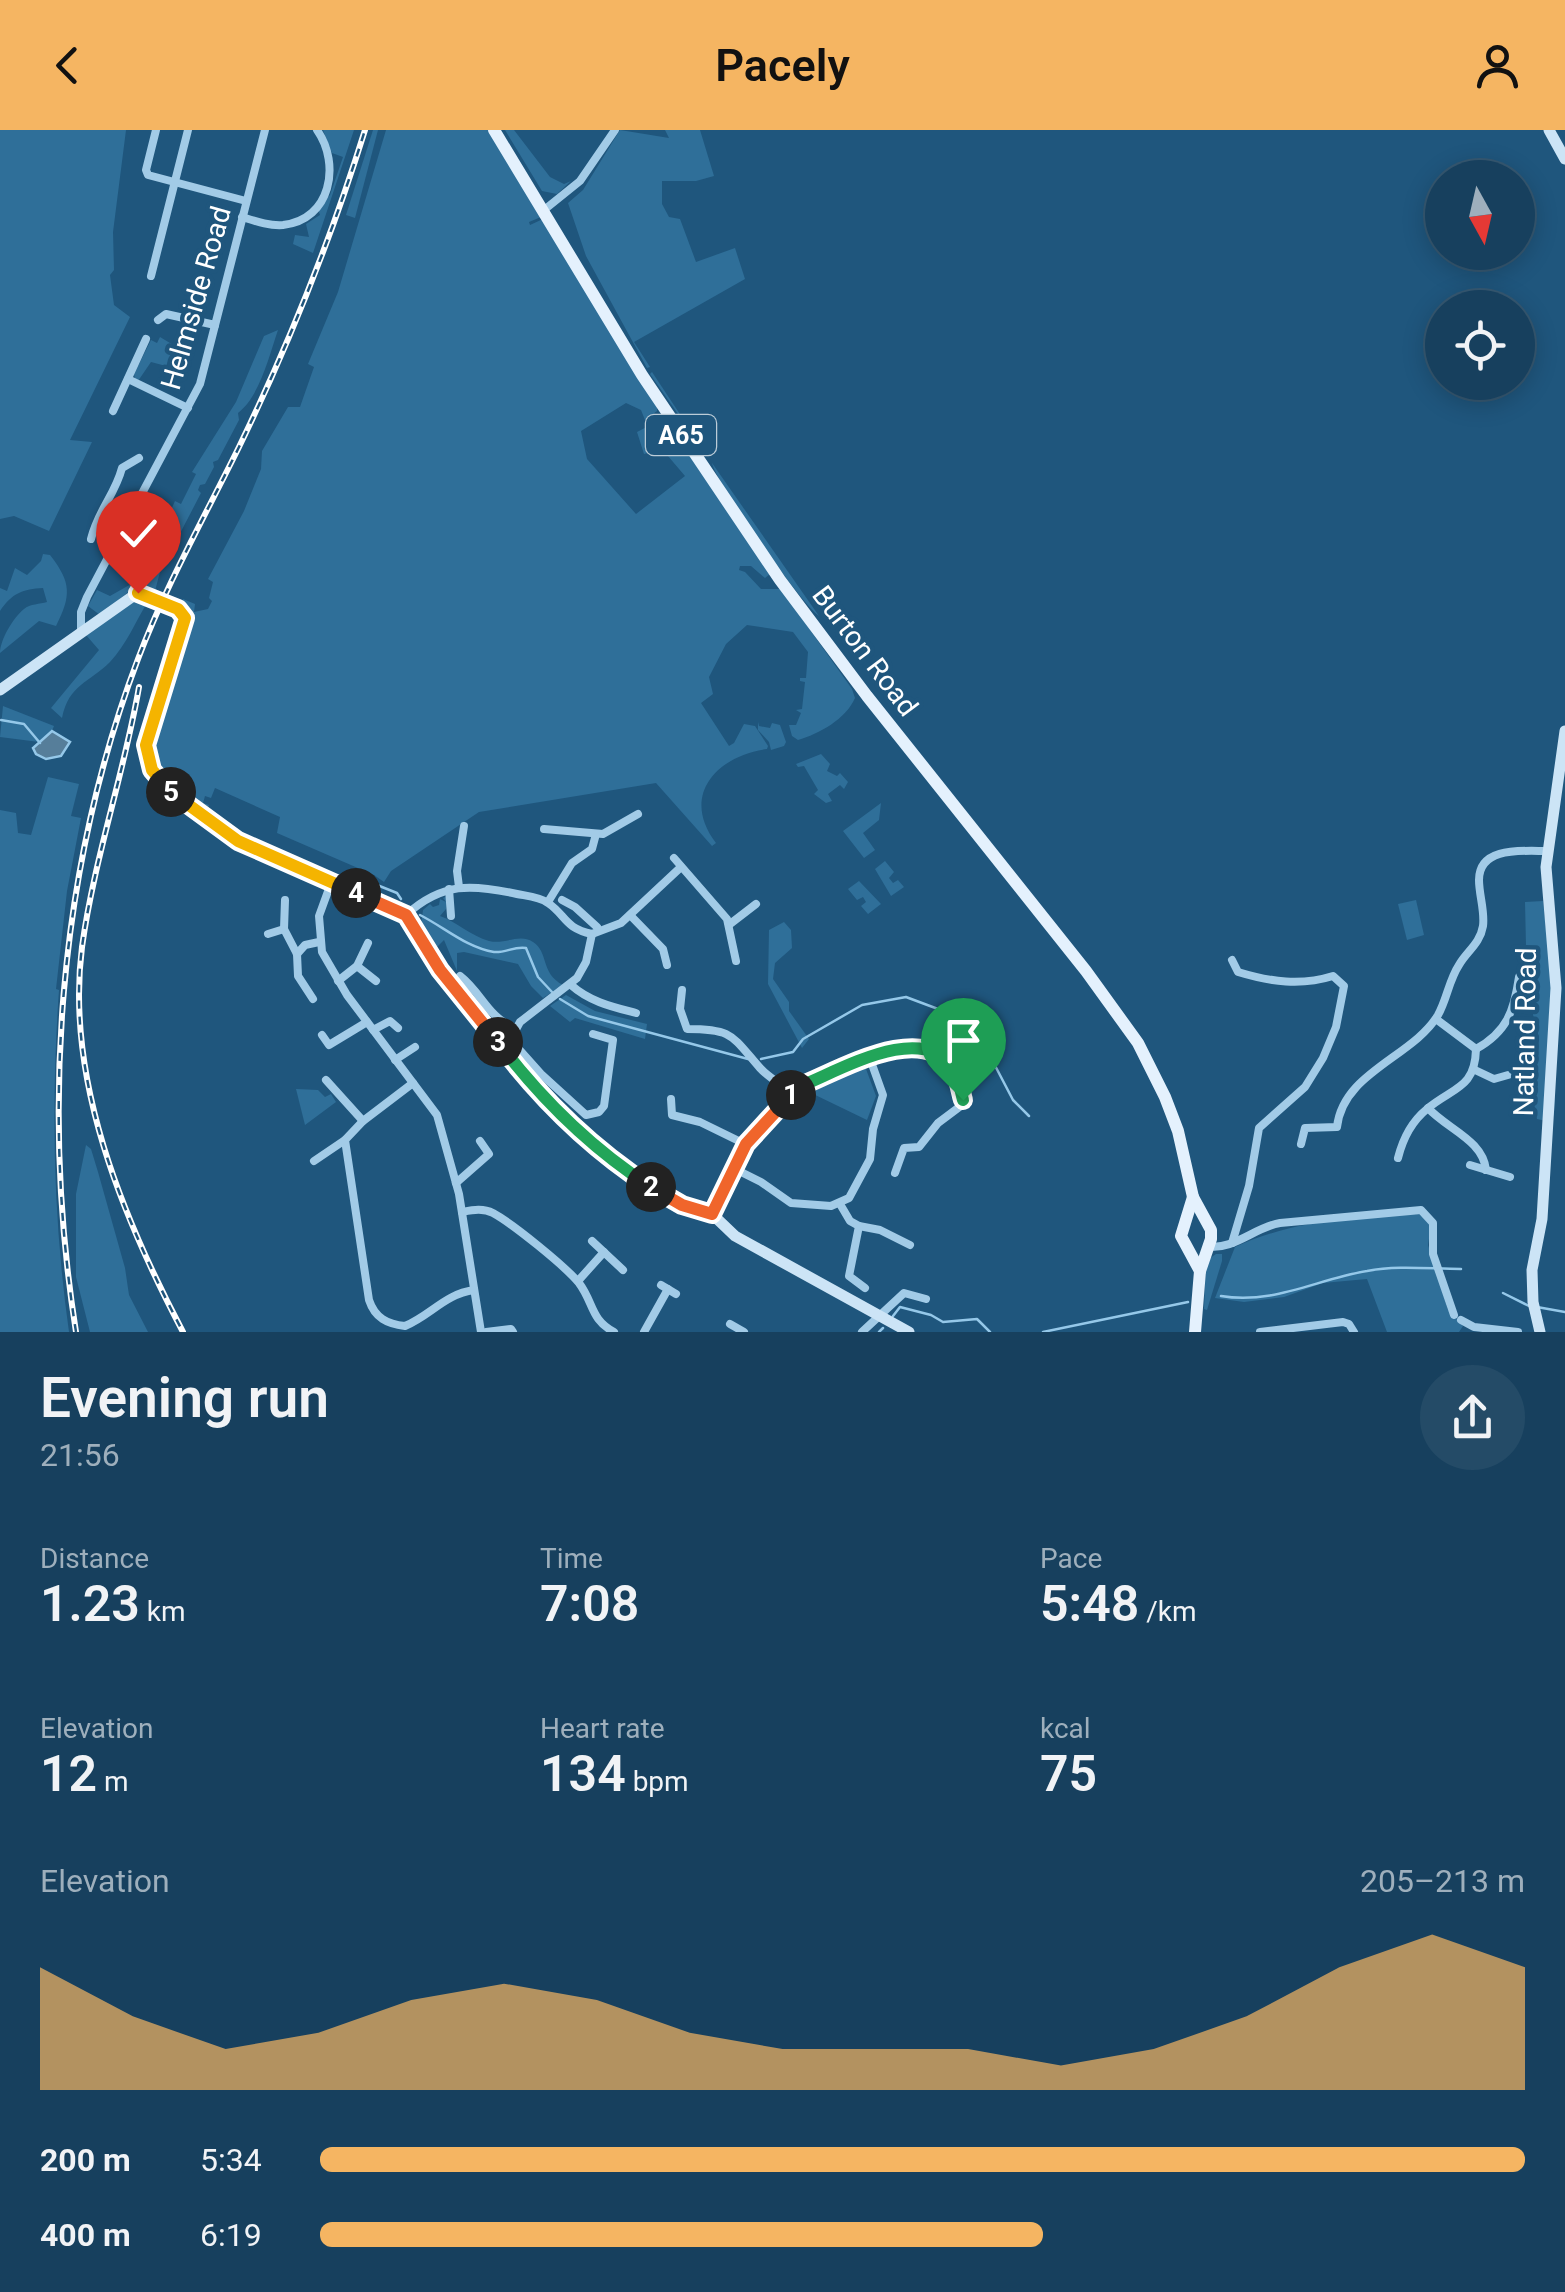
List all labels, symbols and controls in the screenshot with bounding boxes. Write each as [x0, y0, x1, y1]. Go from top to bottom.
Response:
icon: back [40, 38, 95, 93]
icon: person [1470, 38, 1525, 93]
text: Pacely [715, 39, 850, 92]
north arrow [1425, 160, 1535, 270]
map controls [1425, 160, 1535, 400]
street label: Helmside Road [154, 202, 238, 394]
button: locate [1425, 290, 1535, 400]
road number: A65 [646, 415, 716, 455]
pin [96, 491, 181, 594]
icon: check [111, 506, 166, 561]
street label: Burton Road [805, 579, 925, 723]
pin: 5 [146, 767, 196, 817]
text: 5 [163, 775, 179, 808]
pin: 4 [331, 868, 381, 918]
text: 4 [348, 876, 364, 909]
street label: Natland Road [1507, 947, 1543, 1117]
pin [921, 998, 1006, 1101]
icon: arrive [936, 1013, 991, 1068]
pin: 3 [473, 1017, 523, 1067]
text: 3 [490, 1025, 506, 1058]
pin: 1 [766, 1070, 816, 1120]
text: 1 [783, 1078, 799, 1111]
pin: 2 [626, 1162, 676, 1212]
text: 2 [643, 1170, 659, 1203]
button: share [1420, 1365, 1525, 1470]
text: Evening run [40, 1366, 329, 1430]
text: 21:56 [40, 1436, 120, 1474]
text: Distance [40, 1542, 149, 1575]
text: Time [540, 1542, 603, 1575]
text: Pace [1040, 1542, 1102, 1575]
text: 1.23 [40, 1575, 140, 1633]
text: 7:08 [540, 1575, 639, 1633]
text: 5:48 [1040, 1575, 1139, 1633]
text: km [140, 1595, 186, 1628]
text: /km [1139, 1595, 1197, 1628]
text: Elevation [40, 1712, 153, 1745]
text: Heart rate [540, 1712, 665, 1745]
text: kcal [1040, 1712, 1091, 1745]
text: 12 [40, 1745, 97, 1803]
text: 134 [540, 1745, 626, 1803]
text: 75 [1040, 1745, 1097, 1803]
text: m [97, 1765, 129, 1798]
text: bpm [626, 1765, 689, 1798]
text: Elevation [40, 1862, 170, 1900]
text: 205–213 m [1360, 1862, 1525, 1900]
text: 200 m [40, 2141, 131, 2179]
text: 5:34 [200, 2141, 262, 2179]
text: 400 m [40, 2216, 131, 2254]
text: 6:19 [200, 2216, 262, 2254]

